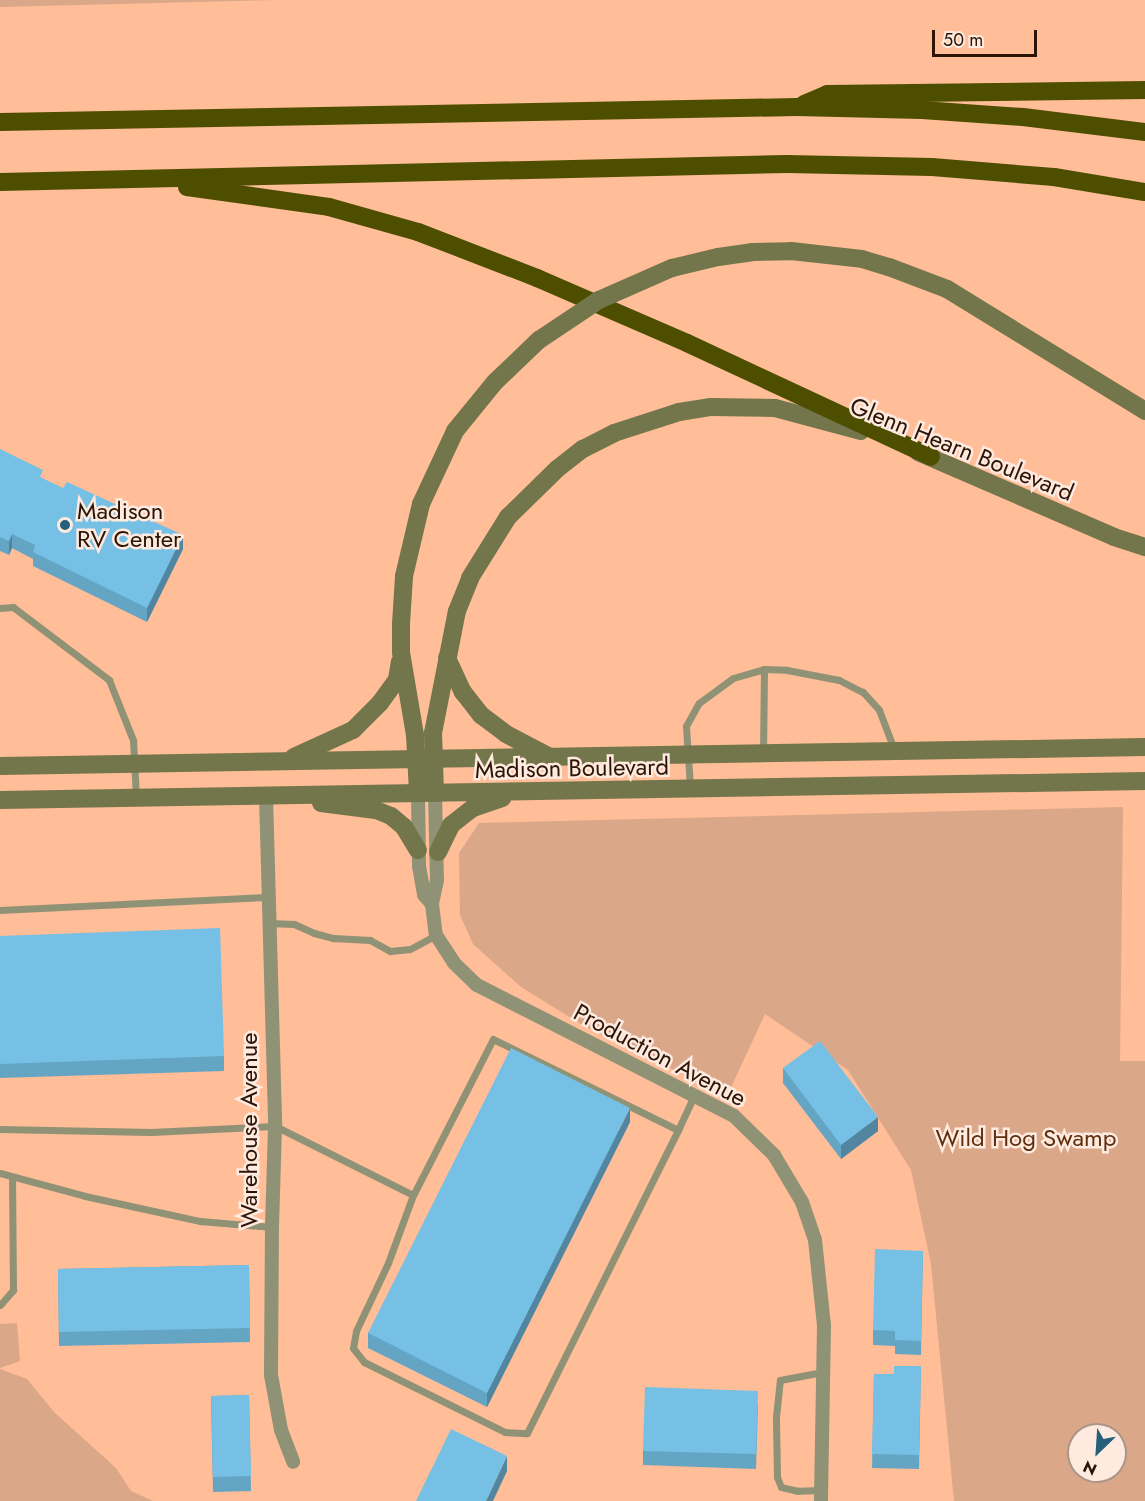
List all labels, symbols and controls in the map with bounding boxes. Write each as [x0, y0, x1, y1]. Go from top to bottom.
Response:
scale bar [935, 18, 1040, 56]
text: 50 m [943, 27, 983, 53]
street label: Glenn Hearn Boulevard [846, 391, 1078, 507]
place label: Madison RV Center [77, 497, 181, 553]
marker: Madison RV Center [58, 518, 72, 532]
street label: Madison Boulevard [475, 752, 669, 784]
street label: Production Avenue [569, 997, 751, 1113]
street label: Warehouse Avenue [235, 1032, 263, 1228]
park label: Wild Hog Swamp [936, 1124, 1116, 1152]
north arrow [1067, 1423, 1127, 1483]
text: N [1079, 1455, 1101, 1481]

